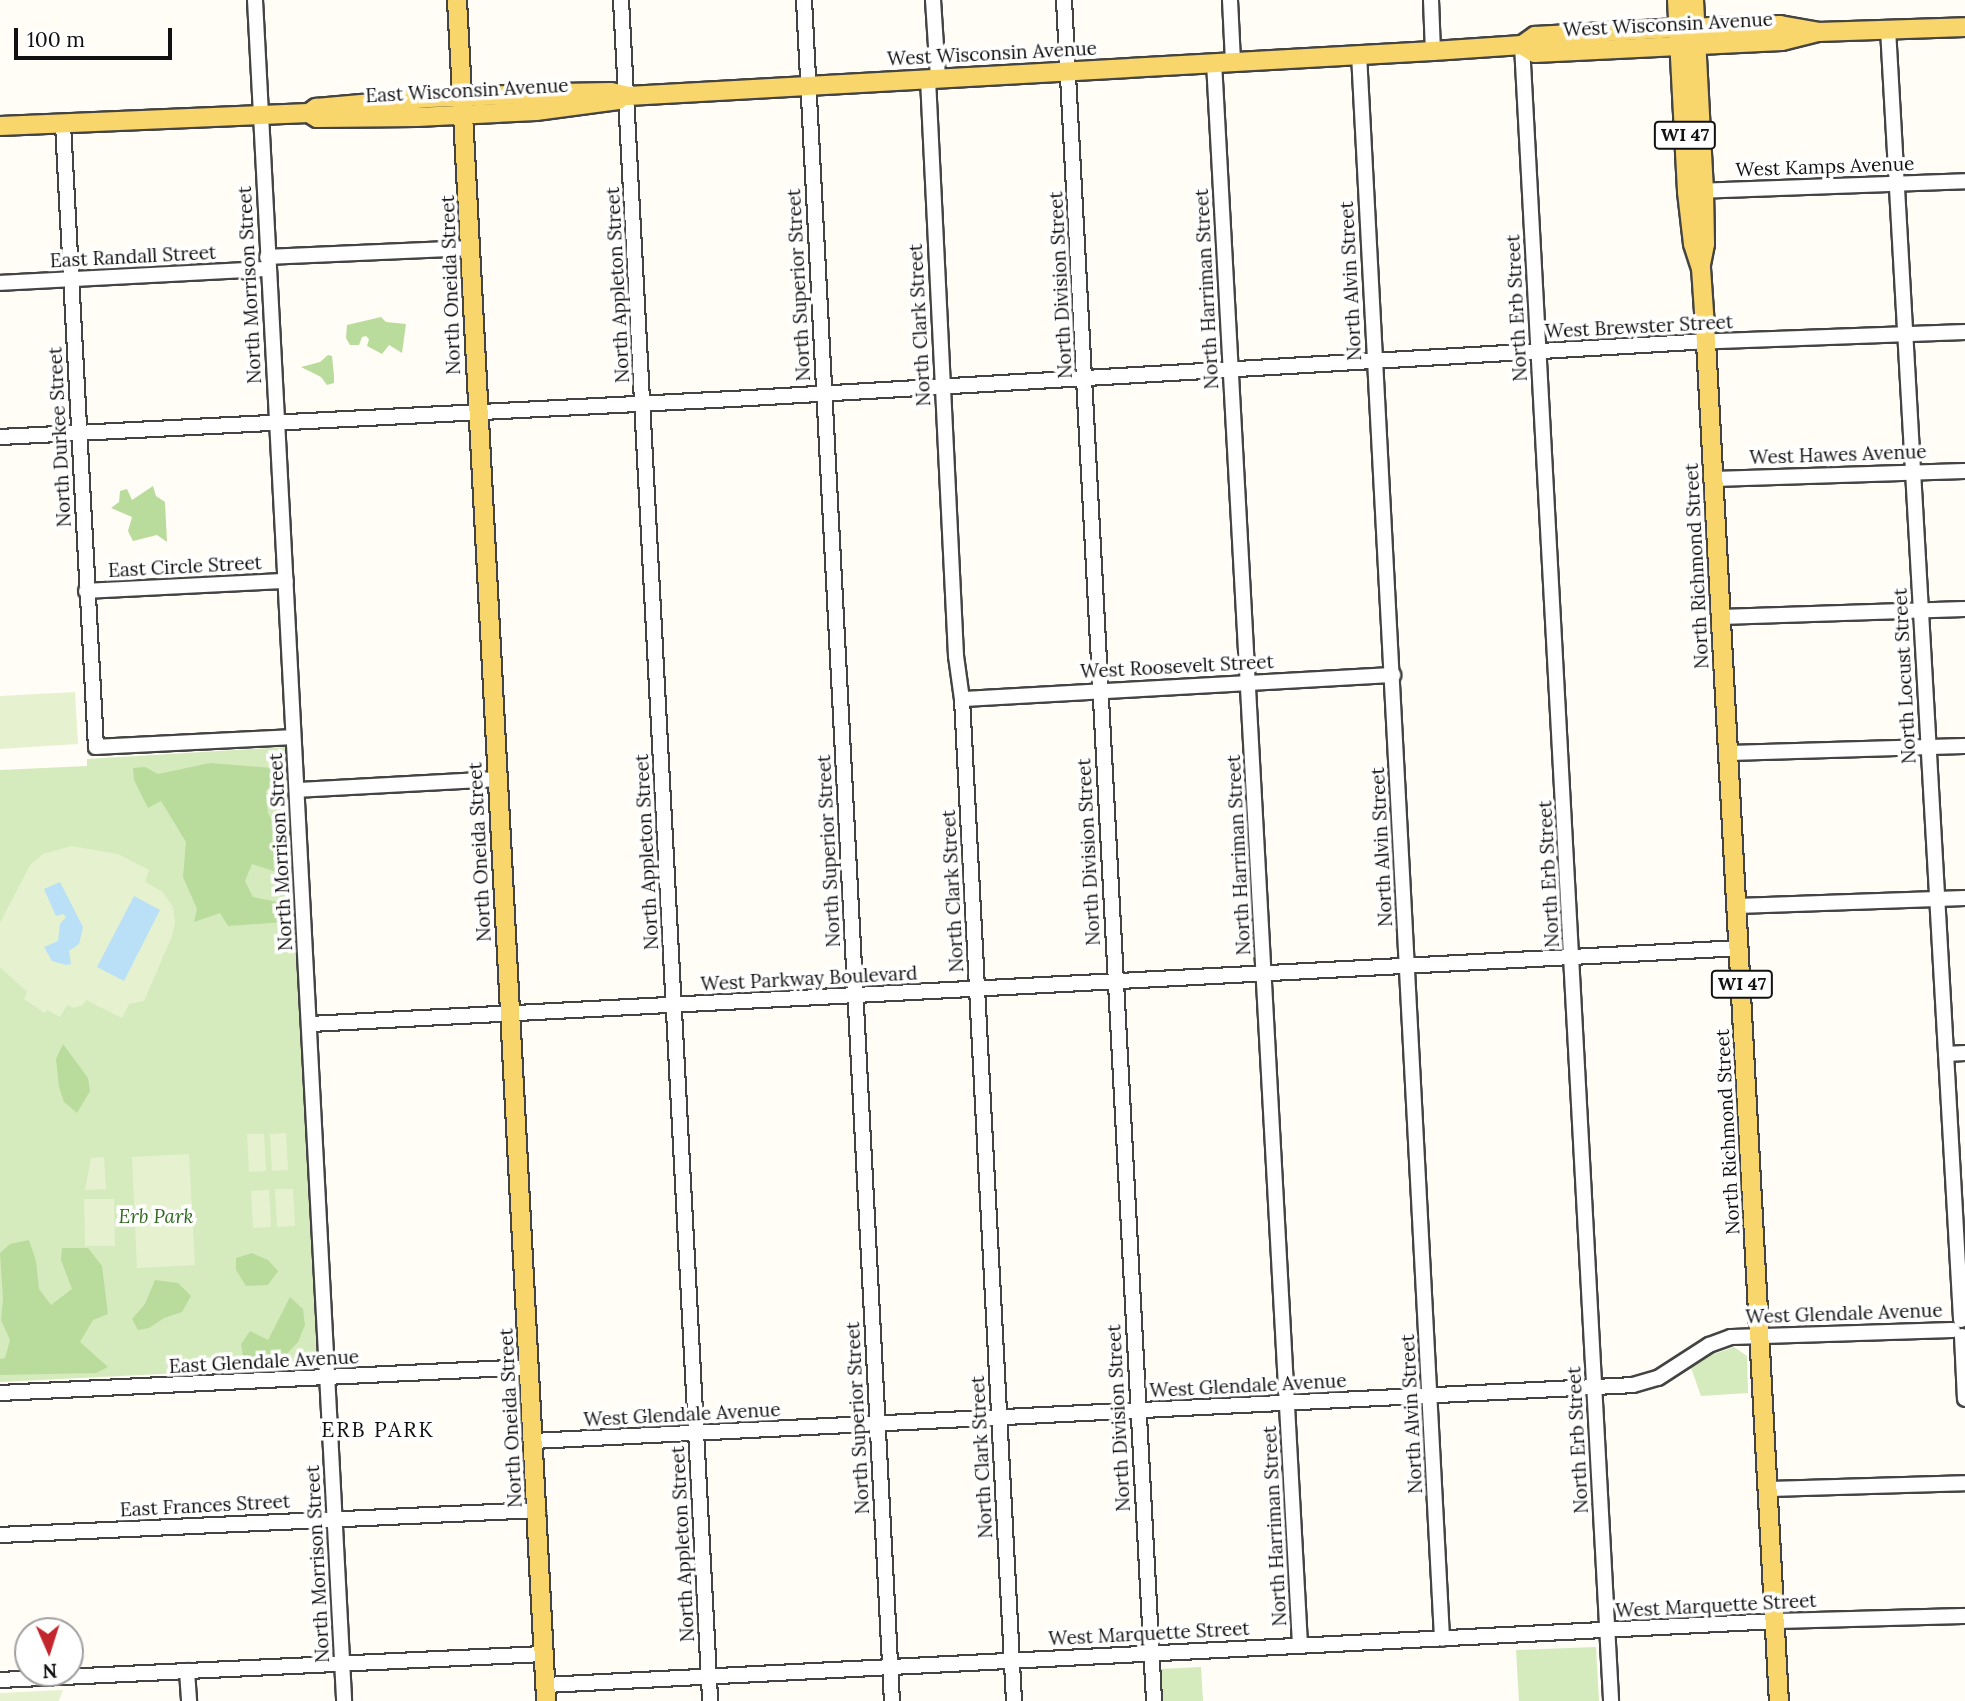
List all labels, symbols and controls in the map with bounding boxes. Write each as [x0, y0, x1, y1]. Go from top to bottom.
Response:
street label: West Wisconsin Avenue [1562, 8, 1774, 42]
scale bar [18, 14, 175, 58]
text: 100 m [27, 26, 85, 53]
street label: West Wisconsin Avenue [886, 37, 1098, 71]
street label: East Wisconsin Avenue [365, 74, 569, 108]
road number: WI 47 [1654, 120, 1716, 150]
street label: West Kamps Avenue [1735, 152, 1915, 182]
street label: North Morrison Street [233, 186, 267, 384]
street label: North Appleton Street [601, 186, 635, 384]
street label: North Superior Street [783, 188, 815, 382]
street label: North Harriman Street [1190, 188, 1224, 390]
street label: North Division Street [1045, 191, 1077, 379]
street label: North Oneida Street [436, 195, 466, 375]
street label: North Alvin Street [1335, 201, 1367, 361]
street label: North Erb Street [1502, 234, 1532, 382]
street label: East Randall Street [49, 241, 217, 273]
street label: North Clark Street [904, 243, 936, 407]
street label: West Brewster Street [1544, 311, 1734, 343]
street label: North Durkee Street [44, 346, 76, 528]
street label: West Hawes Avenue [1749, 441, 1927, 469]
street label: North Richmond Street [1680, 462, 1714, 670]
street label: East Circle Street [108, 552, 262, 582]
street label: North Locust Street [1889, 587, 1921, 765]
street label: West Roosevelt Street [1080, 651, 1274, 683]
street label: North Morrison Street [264, 753, 298, 951]
street label: North Appleton Street [630, 753, 664, 951]
street label: North Superior Street [813, 754, 845, 948]
street label: North Harriman Street [1222, 754, 1256, 956]
street label: North Division Street [1073, 758, 1105, 946]
street label: North Oneida Street [464, 762, 496, 942]
street label: North Alvin Street [1366, 767, 1398, 927]
street label: North Erb Street [1534, 800, 1564, 948]
street label: North Clark Street [937, 809, 969, 973]
street label: West Parkway Boulevard [700, 962, 918, 996]
road number: WI 47 [1710, 970, 1774, 999]
street label: North Richmond Street [1711, 1028, 1745, 1236]
park label: Erb Park [119, 1206, 193, 1228]
street label: West Glendale Avenue [1745, 1299, 1943, 1329]
street label: North Superior Street [842, 1321, 874, 1515]
street label: North Division Street [1103, 1324, 1135, 1512]
street label: North Oneida Street [495, 1328, 527, 1508]
street label: North Alvin Street [1396, 1334, 1428, 1494]
street label: East Glendale Avenue [168, 1346, 360, 1378]
street label: North Erb Street [1563, 1366, 1593, 1514]
street label: West Glendale Avenue [1149, 1369, 1347, 1403]
street label: North Clark Street [966, 1375, 998, 1539]
street label: West Glendale Avenue [583, 1398, 781, 1432]
district label: ERB PARK [322, 1417, 434, 1443]
street label: North Harriman Street [1258, 1425, 1292, 1627]
street label: North Appleton Street [666, 1445, 700, 1643]
street label: North Morrison Street [301, 1465, 335, 1663]
street label: East Frances Street [119, 1490, 291, 1522]
street label: West Marquette Street [1615, 1589, 1817, 1623]
north arrow [14, 1617, 84, 1687]
street label: West Marquette Street [1048, 1617, 1250, 1651]
text: N [42, 1659, 58, 1683]

